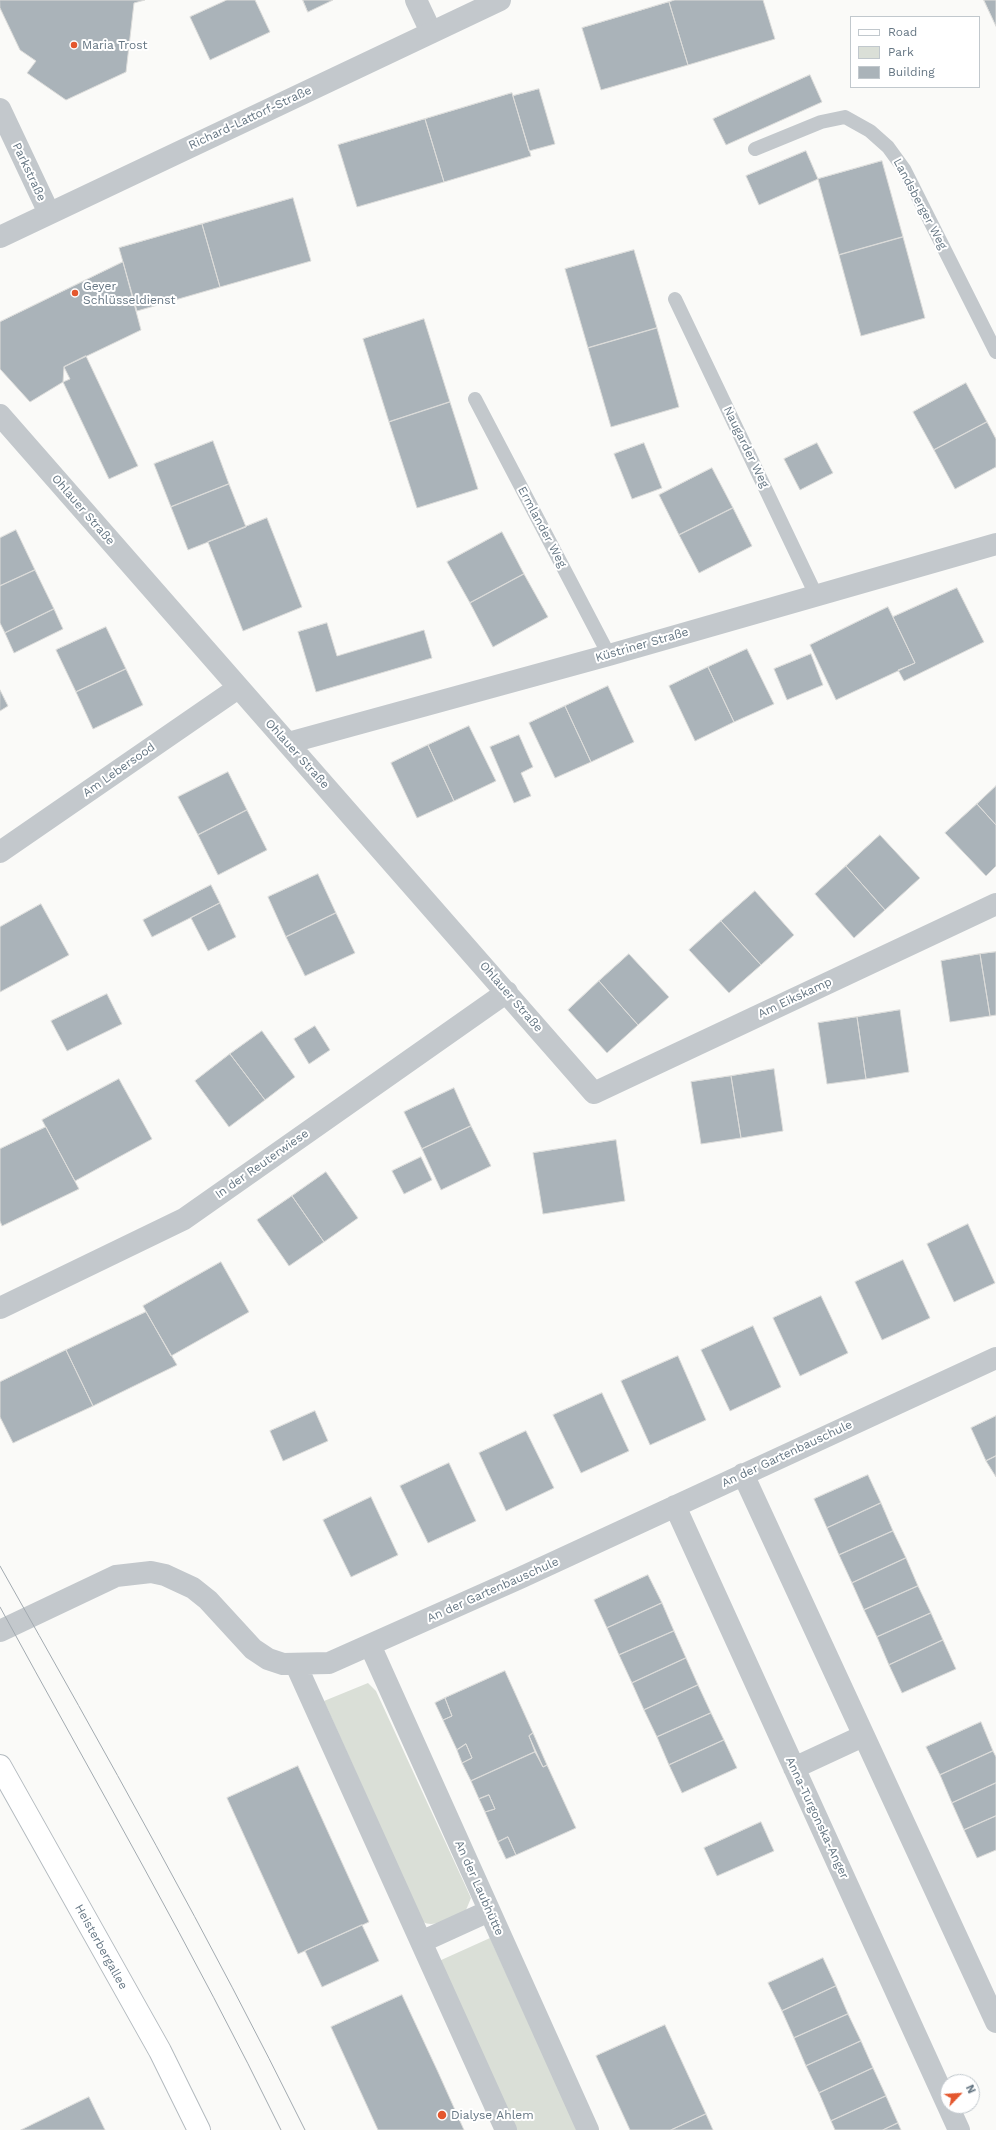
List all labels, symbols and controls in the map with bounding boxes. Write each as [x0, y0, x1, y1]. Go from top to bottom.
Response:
legend [850, 16, 980, 88]
text: Road [888, 25, 917, 39]
place label: Maria Trost [82, 38, 148, 52]
marker: Maria Trost [69, 40, 79, 50]
text: Park [888, 45, 914, 59]
text: Building [888, 65, 935, 79]
street label: Richard-Lattorf-Straße [186, 83, 314, 153]
street label: Parkstraße [9, 140, 49, 204]
street label: Landsberger Weg [890, 156, 950, 252]
place label: Geyer Schlüsseldienst [83, 279, 176, 307]
marker: Geyer Schlüsseldienst [70, 288, 80, 298]
street label: Naugarder Weg [720, 404, 772, 490]
street label: Ohlauer Straße [48, 472, 118, 548]
street label: Ermlander Weg [515, 484, 569, 570]
street label: Küstriner Straße [594, 625, 690, 665]
street label: Ohlauer Straße [262, 716, 332, 792]
street label: Am Lebersood [80, 740, 158, 800]
street label: Ohlauer Straße [476, 959, 546, 1035]
street label: Am Eikskamp [756, 975, 834, 1021]
street label: In der Reuterwiese [212, 1126, 312, 1202]
street label: An der Gartenbauschule [719, 1417, 855, 1491]
street label: An der Gartenbauschule [425, 1554, 561, 1626]
street label: Anna-Turgonska-Anger [782, 1755, 852, 1881]
street label: An der Laubhütte [452, 1838, 506, 1938]
street label: Heisterbergallee [72, 1902, 130, 1992]
north arrow [940, 2074, 980, 2114]
text: N [963, 2083, 978, 2096]
place label: Dialyse Ahlem [451, 2108, 534, 2122]
marker: Dialyse Ahlem [436, 2109, 448, 2121]

